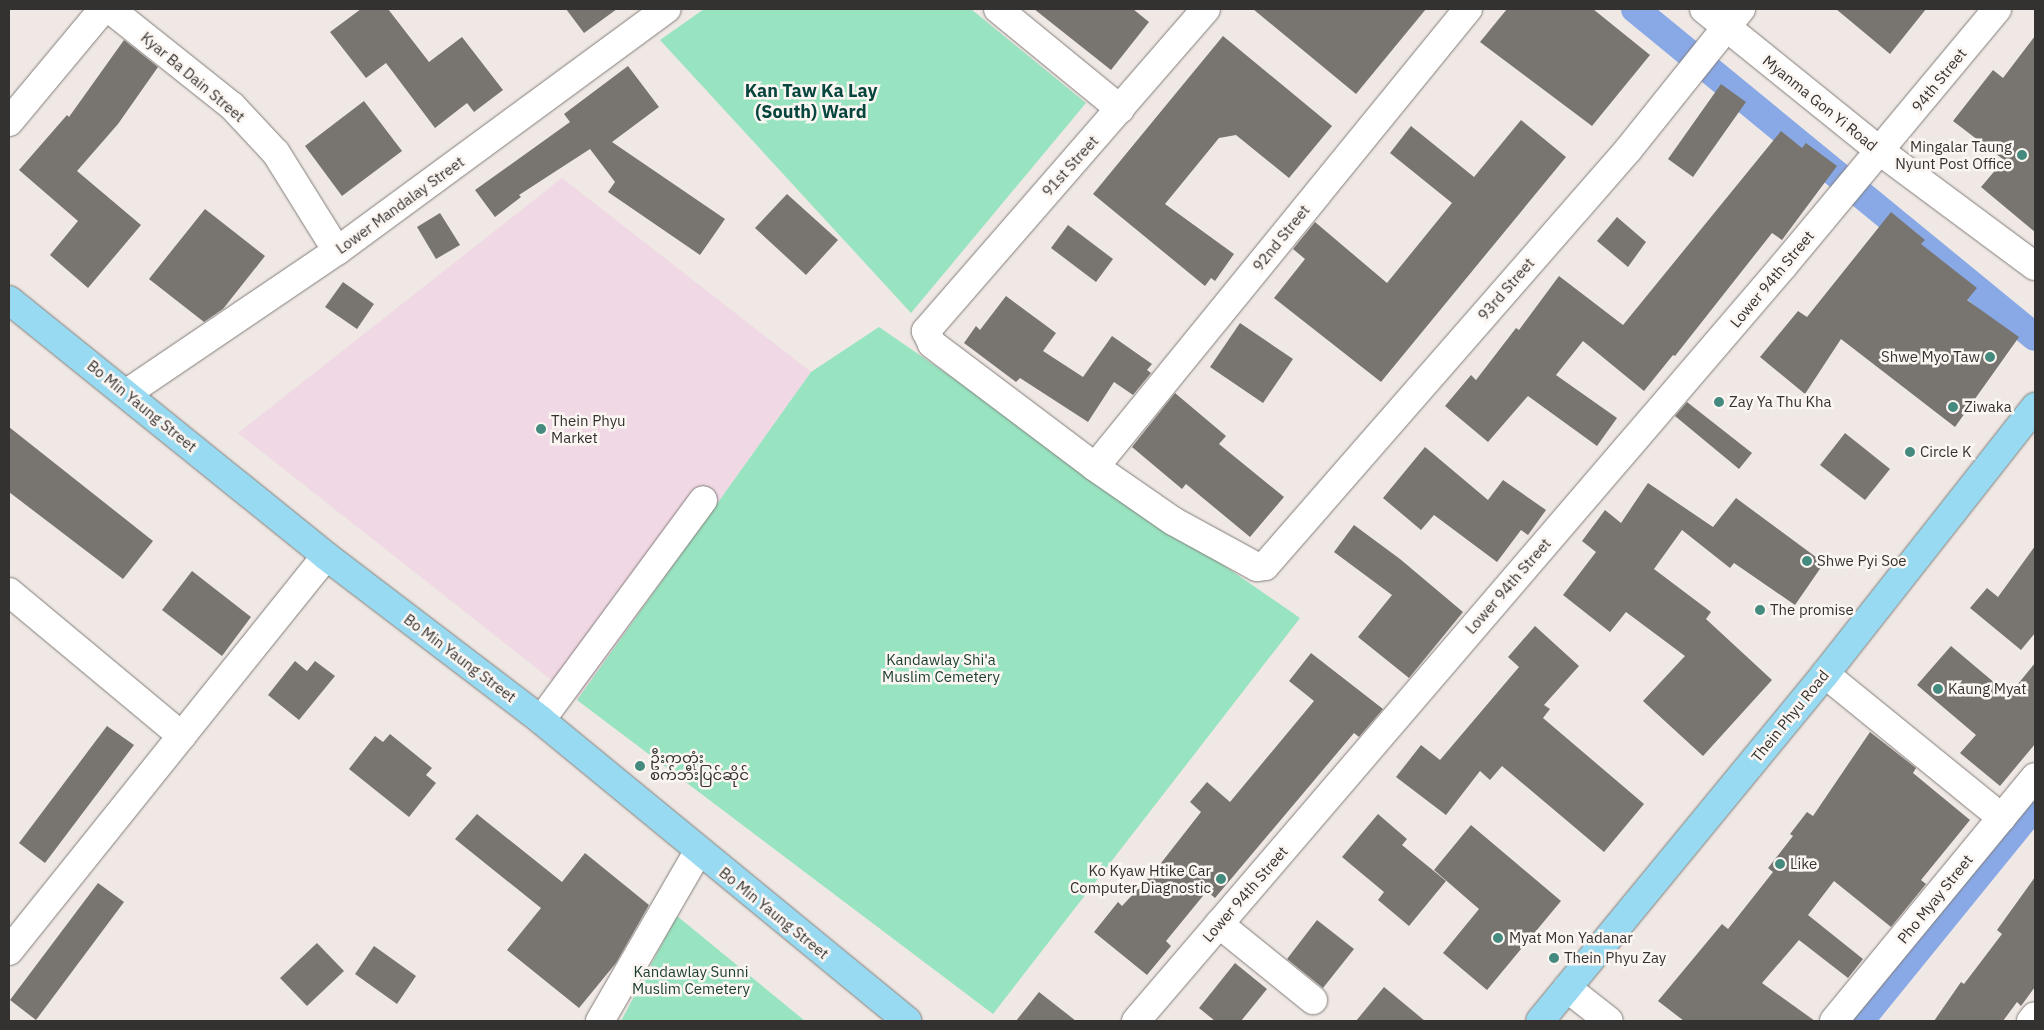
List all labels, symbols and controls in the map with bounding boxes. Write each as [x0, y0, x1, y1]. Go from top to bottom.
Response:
street label: Kyar Ba Dain Street [137, 28, 249, 126]
street label: 94th Street [1908, 45, 1970, 115]
street label: Myanma Gon Yi Road [1759, 51, 1881, 155]
district label: Kan Taw Ka Lay (South) Ward [745, 81, 877, 124]
street label: 91st Street [1038, 132, 1102, 200]
place label: Mingalar Taung Nyunt Post Office [1895, 137, 2012, 172]
marker: Mingalar Taung Nyunt Post Office [2016, 149, 2028, 161]
street label: Lower Mandalay Street [332, 152, 468, 258]
street label: 92nd Street [1249, 201, 1313, 275]
street label: Lower 94th Street [1726, 227, 1818, 331]
street label: 93rd Street [1474, 254, 1538, 324]
place label: Shwe Myo Taw [1881, 348, 1980, 366]
marker: Shwe Myo Taw [1984, 351, 1996, 363]
street label: Bo Min Yaung Street [84, 356, 200, 456]
place label: Zay Ya Thu Kha [1729, 393, 1832, 411]
marker: Zay Ya Thu Kha [1713, 396, 1725, 408]
place label: Ziwaka [1964, 398, 2012, 416]
marker: Ziwaka [1946, 400, 1960, 414]
place label: Thein Phyu Market [551, 411, 626, 446]
marker: Thein Phyu Market [535, 423, 547, 435]
place label: Circle K [1920, 443, 1971, 461]
marker: Circle K [1904, 446, 1916, 458]
street label: Lower 94th Street [1462, 534, 1554, 638]
place label: Shwe Pyi Soe [1817, 552, 1907, 570]
marker: Shwe Pyi Soe [1801, 555, 1813, 567]
place label: The promise [1770, 601, 1854, 619]
marker: The promise [1754, 604, 1766, 616]
street label: Bo Min Yaung Street [400, 610, 520, 706]
park label: Kandawlay Shi'a Muslim Cemetery [882, 650, 1000, 685]
street label: Thein Phyu Road [1748, 667, 1832, 765]
place label: Kaung Myat [1948, 680, 2027, 698]
marker: Kaung Myat [1932, 683, 1944, 695]
place label: ဦးကတုံး စက်ဘီးပြင်ဆိုင် [650, 748, 749, 783]
marker: ဦးကတုံး စက်ဘီးပြင်ဆိုင် [634, 760, 646, 772]
street label: Lower 94th Street [1199, 842, 1291, 946]
street label: Pho Myay Street [1894, 851, 1976, 947]
place label: Like [1790, 855, 1817, 873]
marker: Like [1774, 858, 1786, 870]
place label: Ko Kyaw Htike Car Computer Diagnostic [1070, 861, 1211, 896]
street label: Bo Min Yaung Street [716, 863, 832, 963]
marker: Ko Kyaw Htike Car Computer Diagnostic [1215, 873, 1227, 885]
place label: Myat Mon Yadanar [1509, 929, 1633, 947]
marker: Myat Mon Yadanar [1491, 931, 1505, 945]
place label: Thein Phyu Zay [1564, 949, 1666, 967]
marker: Thein Phyu Zay [1548, 952, 1560, 964]
park label: Kandawlay Sunni Muslim Cemetery [632, 962, 750, 997]

